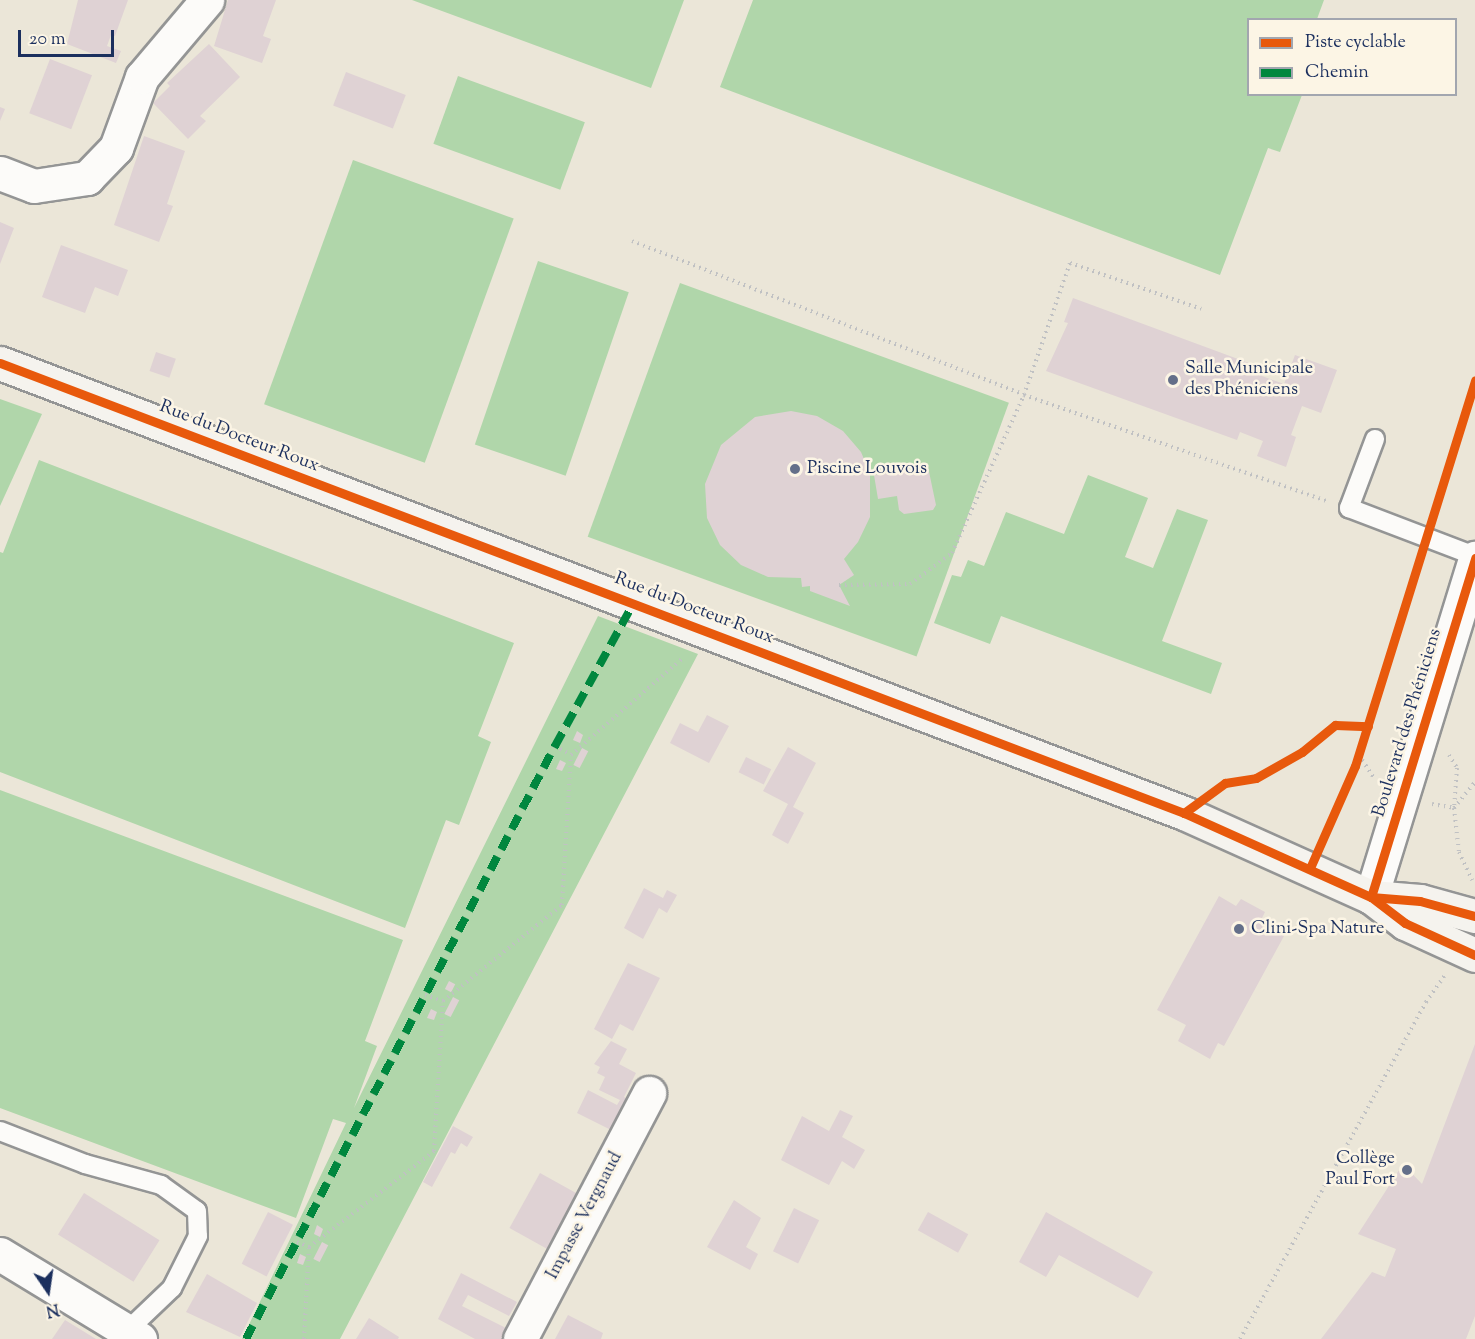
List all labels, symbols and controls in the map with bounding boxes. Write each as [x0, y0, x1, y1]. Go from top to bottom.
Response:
scale bar [21, 18, 117, 56]
legend [1247, 18, 1457, 96]
text: 20 m [29, 27, 66, 53]
text: Piste cyclable [1305, 30, 1406, 56]
text: Chemin [1305, 60, 1369, 86]
place label: Salle Municipale des Phéniciens [1185, 359, 1313, 401]
marker: Salle Municipale des Phéniciens [1166, 373, 1180, 387]
street label: Rue du Docteur Roux [156, 397, 322, 477]
place label: Piscine Louvois [807, 458, 927, 480]
marker: Piscine Louvois [788, 462, 802, 476]
street label: Rue du Docteur Roux [611, 569, 777, 649]
street label: Boulevard des Phéniciens [1369, 626, 1447, 820]
place label: Clini-Spa Nature [1251, 918, 1384, 940]
marker: Clini-Spa Nature [1232, 922, 1246, 936]
street label: Impasse Vergnaud [542, 1149, 628, 1283]
place label: Collège Paul Fort [1325, 1149, 1395, 1192]
marker: Collège Paul Fort [1400, 1163, 1414, 1177]
north arrow [18, 1261, 78, 1321]
text: N [43, 1296, 61, 1322]

